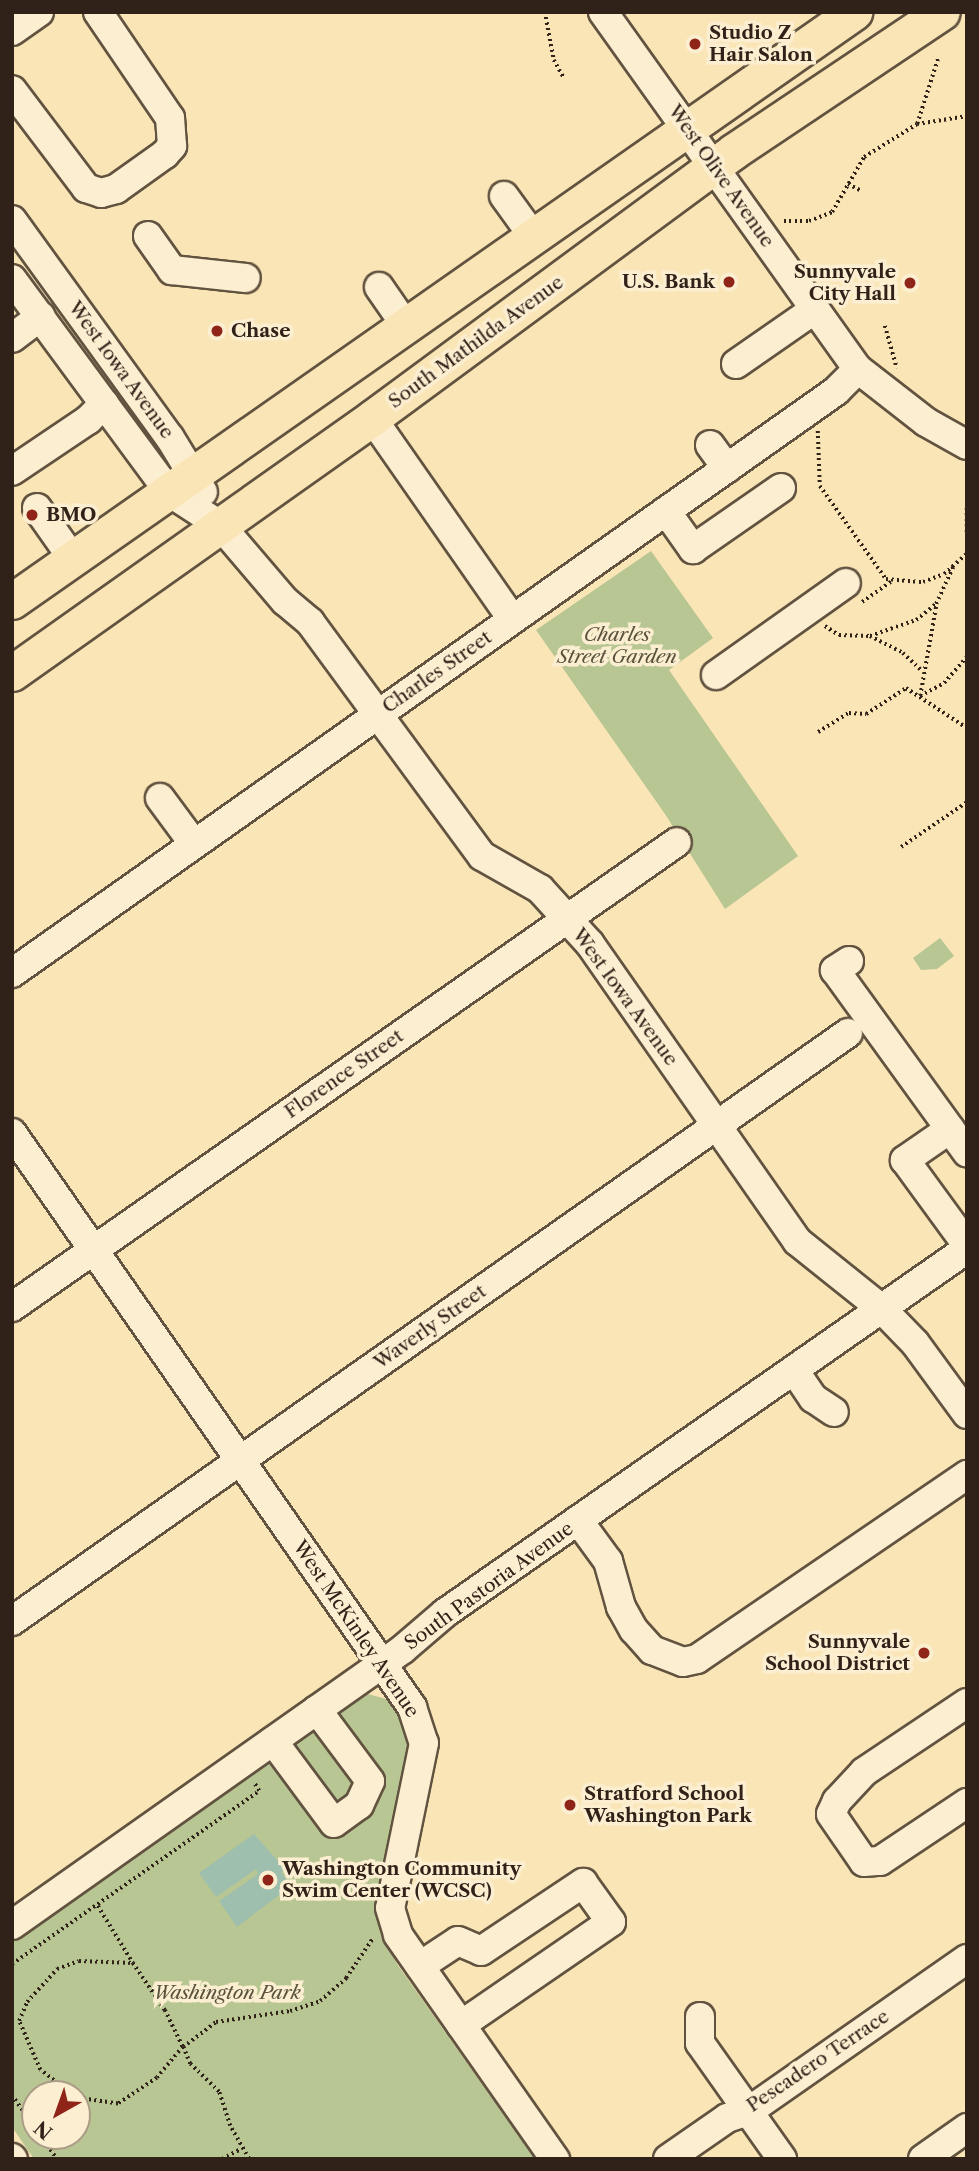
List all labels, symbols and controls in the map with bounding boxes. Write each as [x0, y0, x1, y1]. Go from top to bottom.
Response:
place label: Studio Z Hair Salon [709, 22, 813, 66]
marker: Studio Z Hair Salon [687, 36, 703, 52]
street label: West Olive Avenue [663, 100, 779, 252]
place label: Sunnyvale City Hall [794, 261, 896, 305]
street label: South Mathilda Avenue [384, 271, 568, 413]
place label: U.S. Bank [622, 271, 715, 293]
marker: U.S. Bank [721, 274, 737, 290]
marker: Sunnyvale City Hall [902, 275, 918, 291]
street label: West Iowa Avenue [63, 296, 179, 444]
place label: Chase [231, 320, 290, 342]
marker: Chase [209, 323, 225, 339]
place label: BMO [46, 504, 96, 526]
marker: BMO [24, 507, 40, 523]
park label: Charles Street Garden [557, 624, 677, 668]
street label: Charles Street [378, 626, 496, 718]
street label: West Iowa Avenue [567, 923, 683, 1071]
street label: Florence Street [280, 1025, 408, 1123]
street label: Waverly Street [369, 1280, 491, 1374]
street label: South Pastoria Avenue [400, 1517, 578, 1655]
street label: West McKinley Avenue [288, 1536, 424, 1722]
place label: Sunnyvale School District [765, 1631, 910, 1675]
marker: Sunnyvale School District [916, 1645, 932, 1661]
place label: Stratford School Washington Park [584, 1783, 752, 1827]
marker: Stratford School Washington Park [562, 1797, 578, 1813]
place label: Washington Community Swim Center (WCSC) [282, 1858, 521, 1902]
marker: Washington Community Swim Center (WCSC) [260, 1872, 276, 1888]
park label: Washington Park [153, 1982, 301, 2004]
street label: Pescadero Terrace [742, 2005, 894, 2117]
north arrow [21, 2080, 91, 2150]
text: N [30, 2116, 57, 2144]

